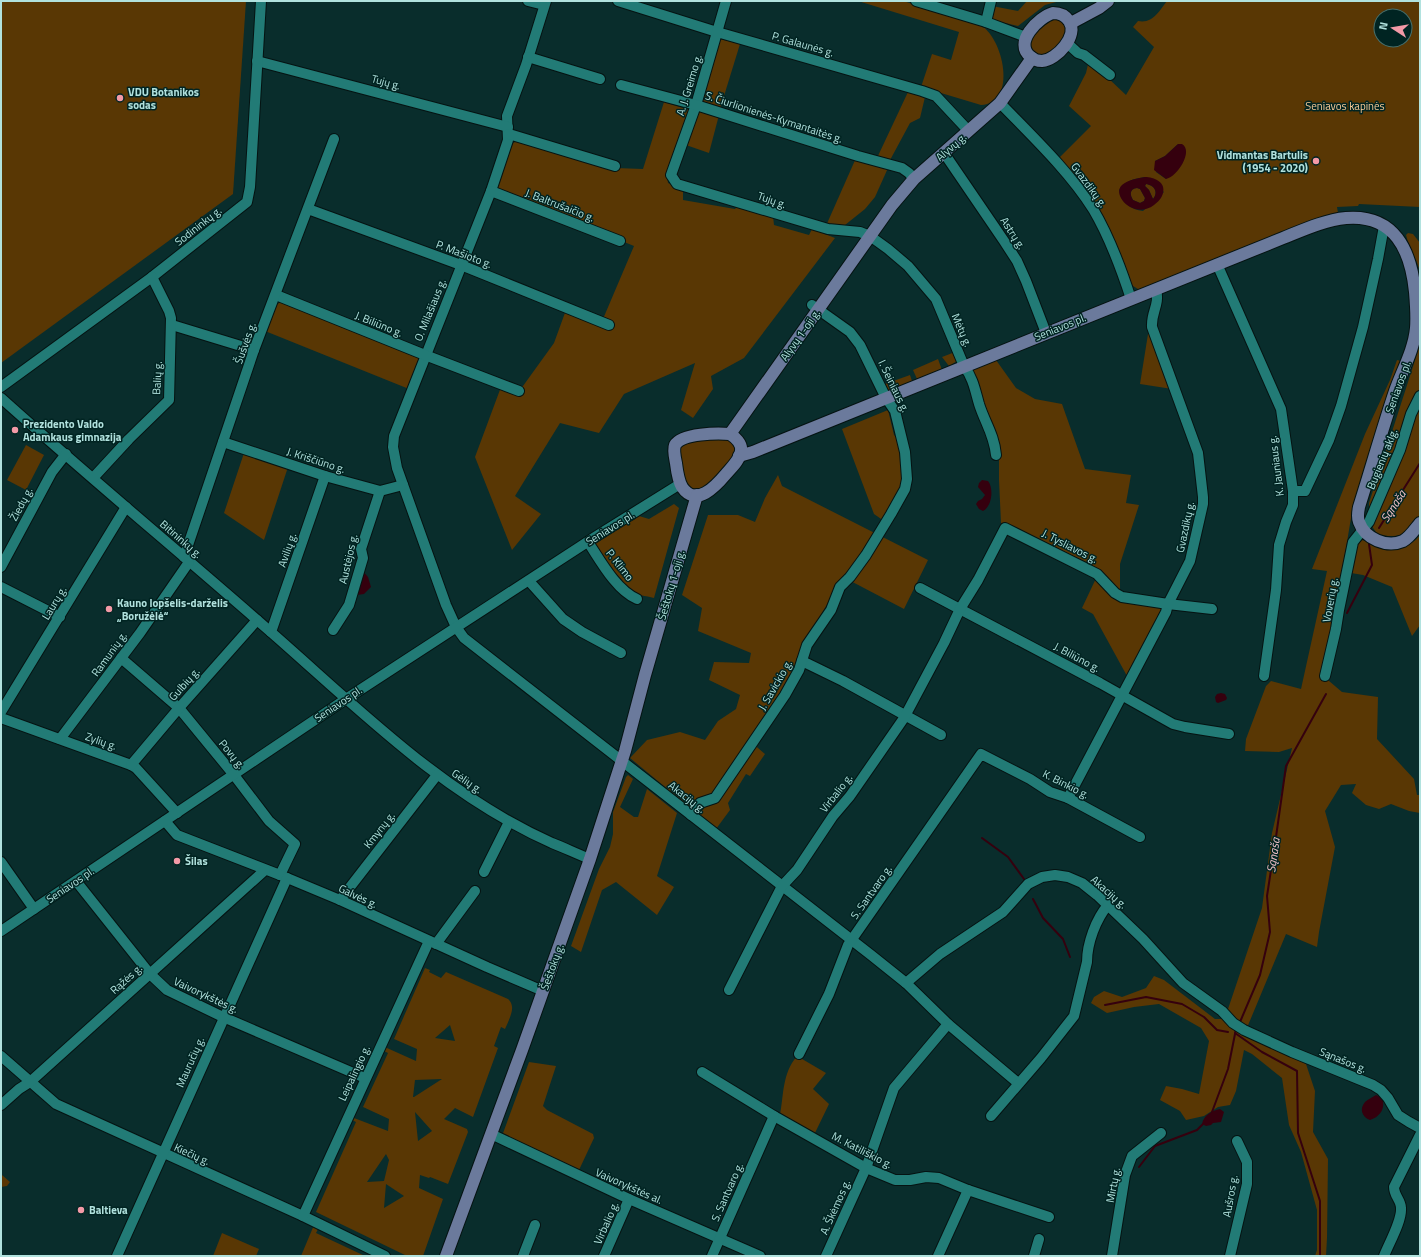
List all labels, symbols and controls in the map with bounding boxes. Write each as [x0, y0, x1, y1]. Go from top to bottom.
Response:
north arrow [1373, 8, 1413, 48]
text: N [1375, 21, 1392, 31]
street label: P. Galaunės g. [770, 28, 836, 60]
street label: A. J. Greimo g. [672, 52, 706, 118]
street label: Tujų g. [370, 70, 402, 94]
place label: VDU Botanikos sodas [128, 84, 199, 113]
street label: S. Čiurlionienės-Kymantaitės g. [703, 87, 845, 147]
marker: VDU Botanikos sodas [115, 93, 125, 103]
park label: Seniavos kapinės [1305, 98, 1385, 114]
street label: Alyvų g. [932, 129, 970, 165]
place label: Vidmantas Bartulis (1954 - 2020) [1217, 147, 1308, 176]
marker: Vidmantas Bartulis (1954 - 2020) [1311, 156, 1321, 166]
street label: Gvazdikų g. [1067, 159, 1111, 211]
street label: J. Baltrušaičio g. [523, 184, 597, 226]
street label: Tujų g. [756, 188, 788, 212]
street label: Sodininkų g. [171, 203, 225, 249]
street label: Astrų g. [997, 214, 1029, 252]
street label: P. Mašioto g. [434, 236, 494, 272]
street label: O. Milašiaus g. [410, 276, 450, 344]
street label: Alyvų 1-oji g. [776, 306, 824, 364]
street label: J. Biliūno g. [353, 307, 405, 341]
street label: Seniavos pl. [1032, 309, 1088, 345]
street label: Mėtų g. [948, 311, 976, 349]
street label: Šušvės g. [230, 320, 260, 366]
street label: I. Šeiniaus g. [874, 357, 914, 415]
street label: Seniavos pl. [1381, 359, 1415, 415]
street label: Balių g. [148, 361, 166, 395]
place label: Prezidento Valdo Adamkaus gimnazija [23, 416, 122, 445]
marker: Prezidento Valdo Adamkaus gimnazija [10, 425, 20, 435]
street label: Bugienių aklg. [1363, 426, 1401, 492]
street label: K. Jauniaus g. [1264, 435, 1288, 497]
street label: J. Kriščiūno g. [285, 443, 347, 477]
street label: Žiedų g. [5, 484, 37, 524]
water label: Sąnaša [1375, 485, 1411, 526]
street label: Gvazdikų g. [1172, 500, 1198, 554]
street label: Seniavos pl. [583, 507, 637, 549]
street label: Bitininkų g. [156, 516, 206, 562]
street label: J. Tysliavos g. [1039, 525, 1101, 567]
street label: Avilių g. [274, 531, 300, 569]
street label: Austėjos g. [335, 532, 361, 586]
street label: P. Klimo [602, 546, 638, 585]
street label: Šeštokų 1-oji g. [653, 548, 689, 622]
street label: Voverių g. [1318, 576, 1342, 624]
street label: Laurų g. [38, 583, 70, 623]
place label: Kauno lopšelis-darželis „Boružėlė“ [116, 595, 228, 624]
marker: Kauno lopšelis-darželis „Boružėlė“ [104, 604, 114, 614]
street label: Ramunių g. [87, 628, 131, 680]
street label: J. Biliūno g. [1051, 638, 1103, 676]
street label: J. Savickio g. [754, 657, 796, 713]
street label: Gulbių g. [165, 664, 203, 704]
street label: Seniavos pl. [311, 682, 365, 726]
street label: Zylių g. [83, 728, 119, 754]
street label: Povų g. [215, 736, 249, 772]
street label: Gėlių g. [449, 765, 485, 797]
street label: K. Binkio g. [1040, 766, 1092, 802]
street label: Virbalio g. [816, 770, 856, 816]
street label: Akacijų g. [665, 777, 709, 817]
street label: Kmynų g. [359, 808, 399, 852]
water label: Sąnaša [1261, 835, 1285, 874]
place label: Šilas [185, 853, 208, 869]
marker: Šilas [172, 856, 182, 866]
street label: S. Santvaro g. [846, 862, 896, 922]
street label: Seniavos pl. [43, 863, 97, 907]
street label: Akacijų g. [1087, 872, 1131, 912]
street label: Galvės g. [336, 880, 380, 912]
street label: Šeštokų g. [536, 942, 568, 992]
street label: Rąžės g. [106, 960, 146, 998]
street label: Vaivorykštės g. [171, 973, 241, 1017]
street label: Mauručių g. [172, 1034, 208, 1090]
street label: Leipalingio g. [334, 1043, 374, 1103]
street label: Sąnašos g. [1317, 1043, 1369, 1077]
street label: M. Katiliškio g. [829, 1128, 895, 1172]
street label: Kiečių g. [172, 1139, 212, 1169]
street label: S. Santvaro g. [707, 1160, 747, 1224]
street label: Vaivorykštės al. [593, 1164, 665, 1208]
street label: Mirtų g. [1102, 1166, 1124, 1204]
street label: Aušros g. [1218, 1174, 1242, 1218]
street label: A. Škėmos g. [816, 1177, 854, 1237]
street label: Virbalio g. [590, 1199, 622, 1247]
place label: Baltieva [89, 1202, 128, 1218]
marker: Baltieva [76, 1205, 86, 1215]

